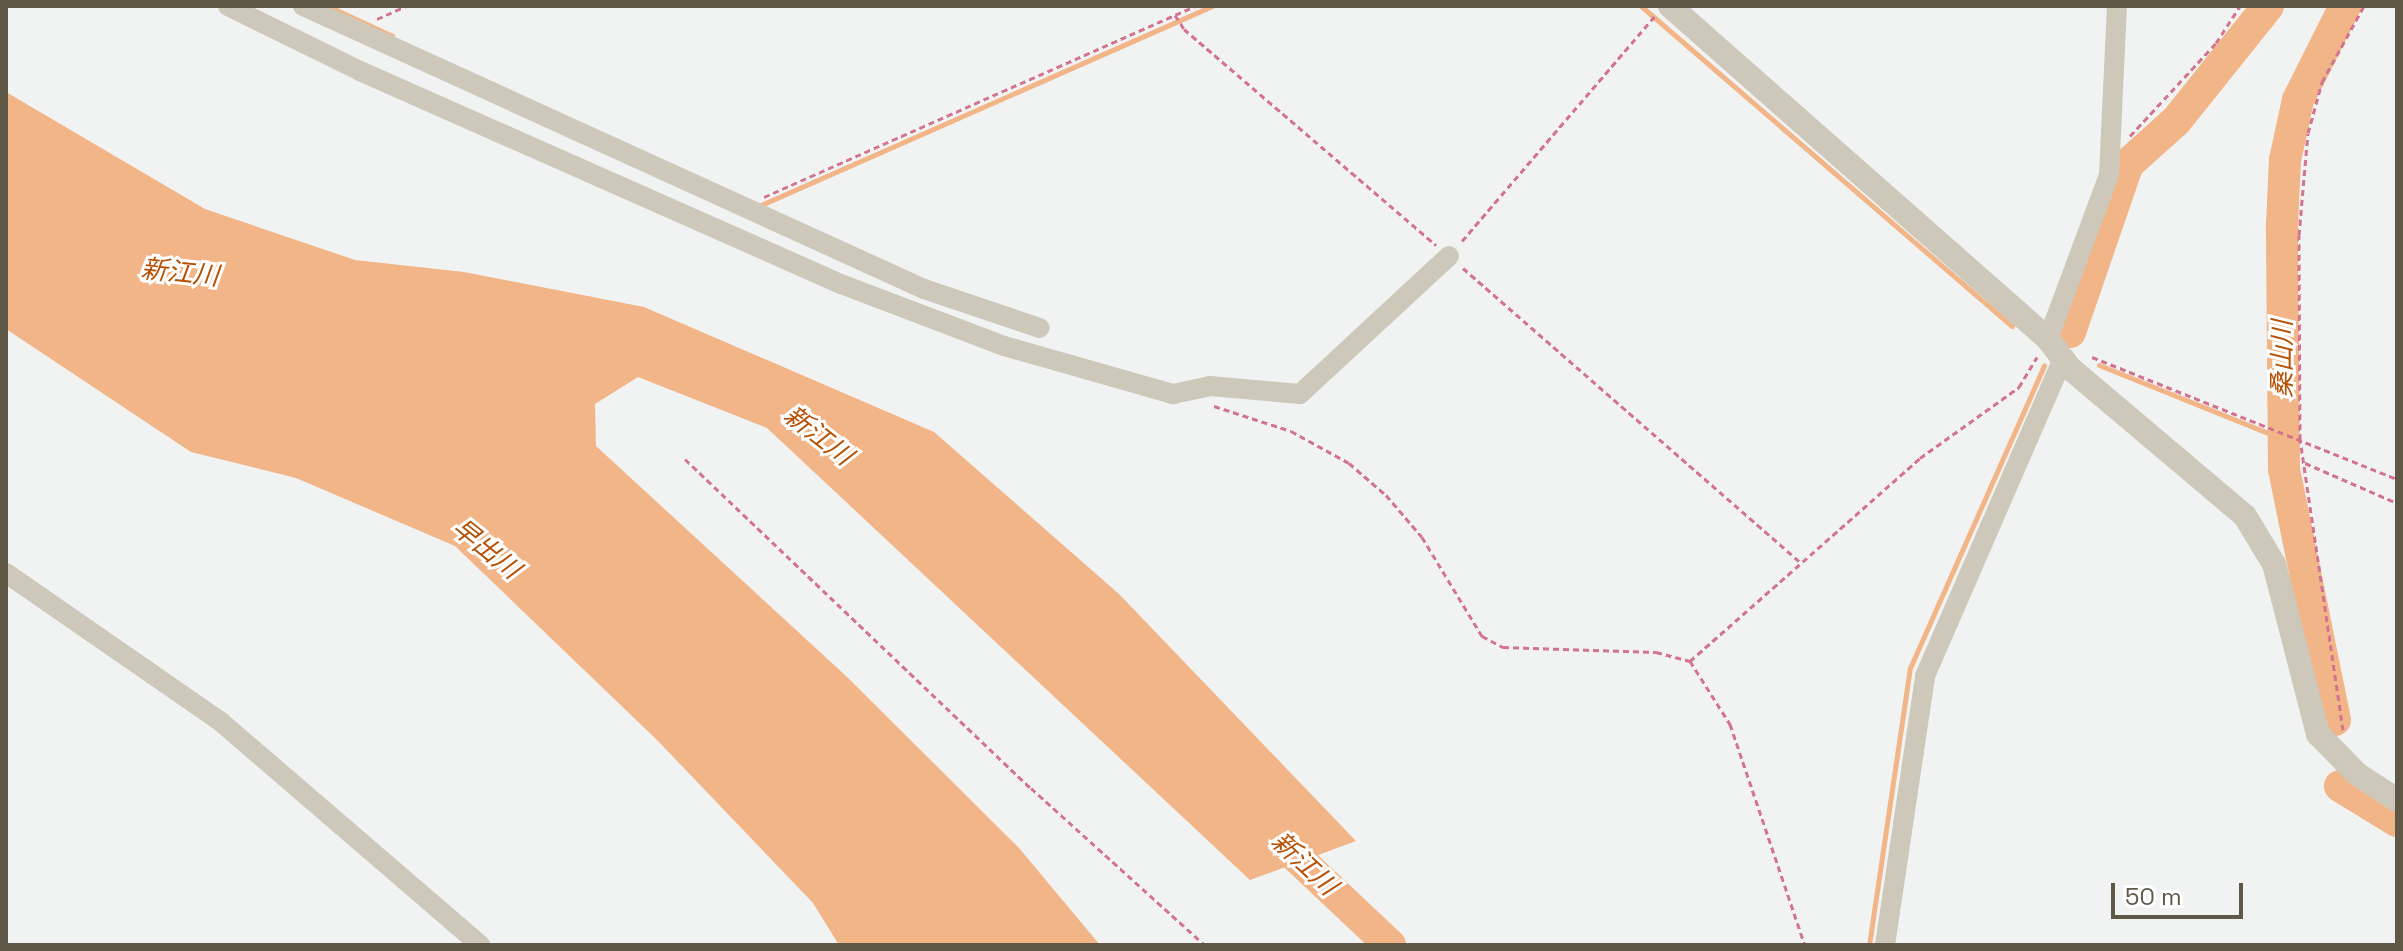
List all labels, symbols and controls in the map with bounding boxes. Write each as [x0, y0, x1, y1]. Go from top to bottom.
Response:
water label: 新江川 [140, 253, 220, 293]
water label: 桑山川 [2267, 320, 2299, 398]
water label: 新江川 [778, 400, 858, 472]
water label: 早出川 [446, 512, 526, 586]
water label: 新江川 [1265, 826, 1343, 902]
scale bar [2115, 867, 2247, 917]
text: 50 m [2125, 881, 2182, 912]

